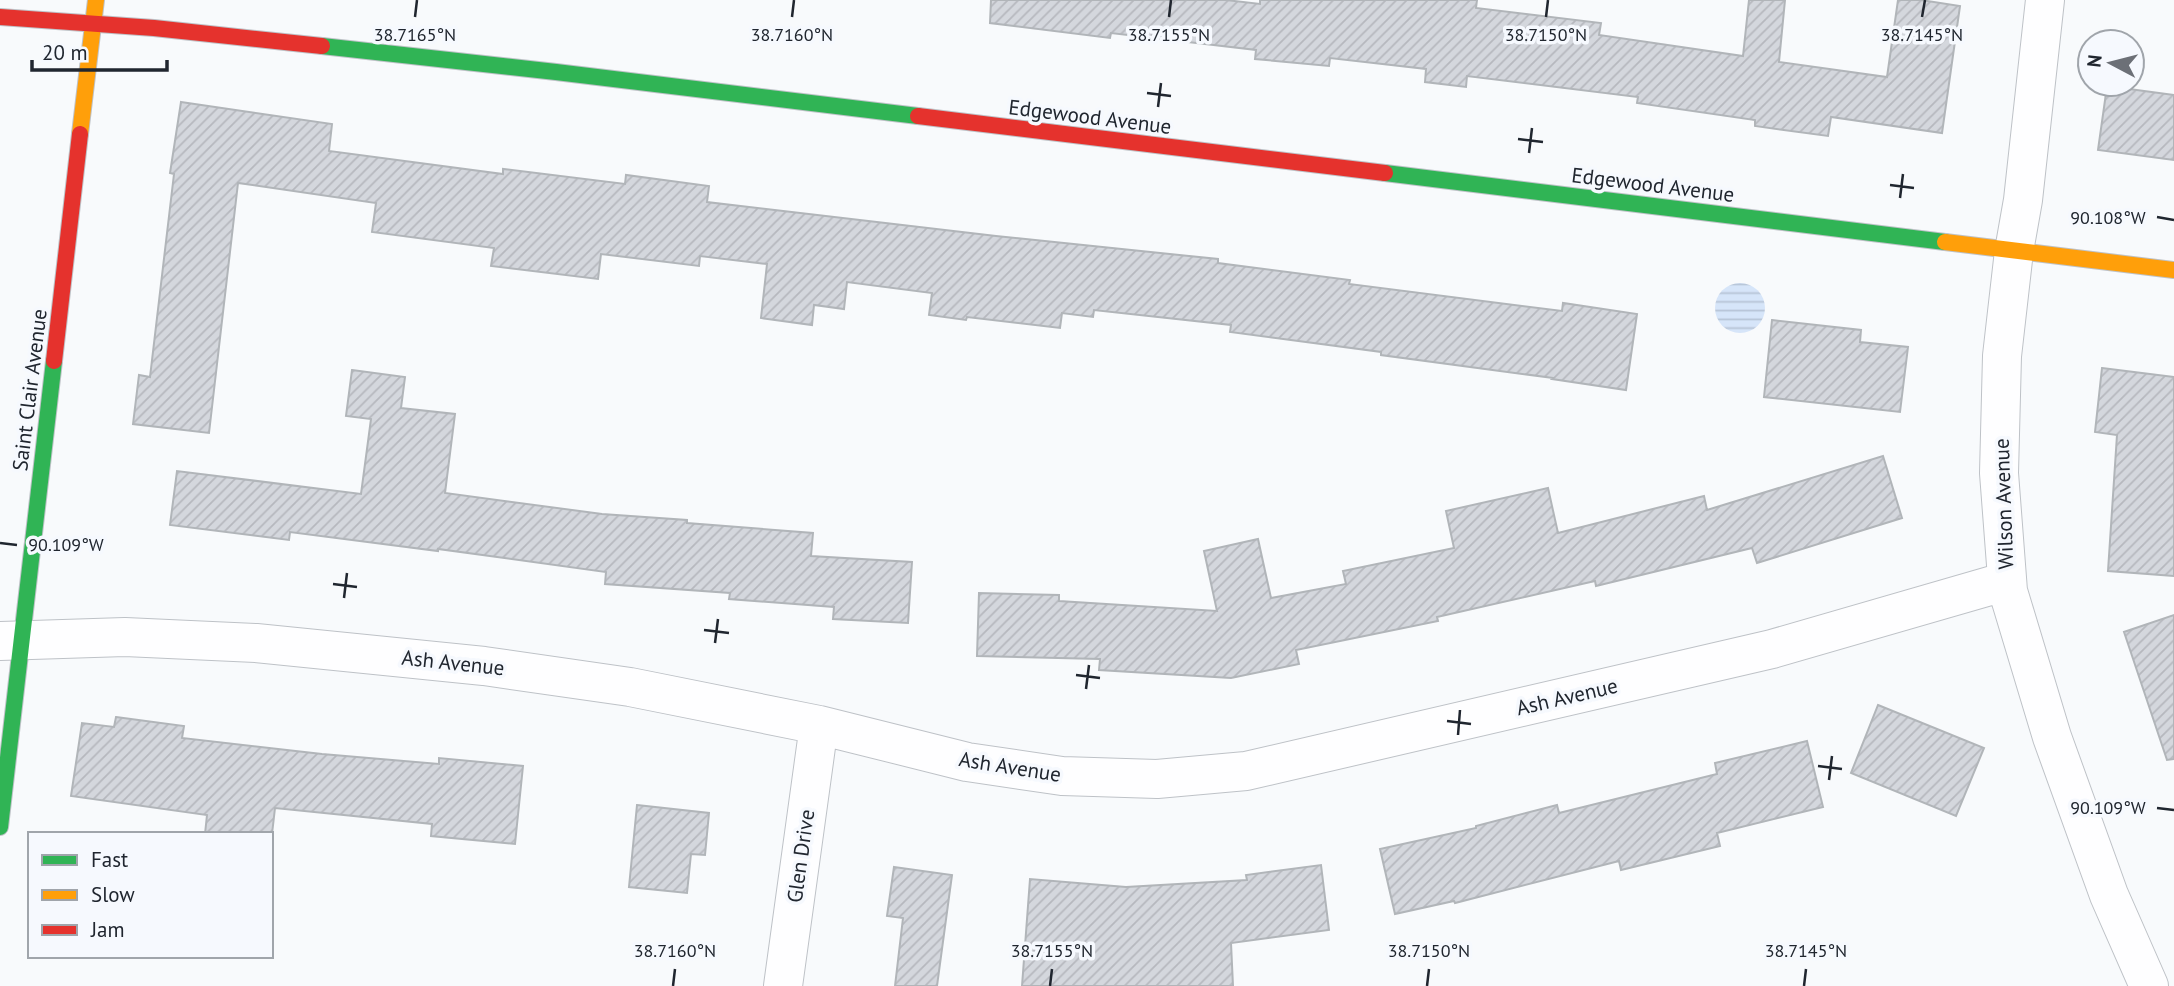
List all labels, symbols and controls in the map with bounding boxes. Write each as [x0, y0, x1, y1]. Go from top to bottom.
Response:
text: 38.7165°N [374, 23, 456, 46]
text: 38.7160°N [751, 23, 833, 46]
text: 38.7155°N [1128, 23, 1210, 46]
text: 38.7150°N [1505, 23, 1587, 46]
text: 38.7145°N [1881, 23, 1963, 46]
scale bar [32, 28, 166, 72]
north arrow [2076, 28, 2146, 98]
text: 20 m [42, 39, 88, 66]
text: N [2081, 53, 2107, 69]
street label: Edgewood Avenue [1007, 93, 1173, 140]
street label: Edgewood Avenue [1570, 161, 1736, 208]
text: 90.108°W [2070, 206, 2146, 229]
street label: Saint Clair Avenue [6, 307, 53, 473]
street label: Wilson Avenue [1988, 438, 2019, 570]
text: 90.109°W [28, 533, 104, 556]
street label: Ash Avenue [400, 644, 506, 681]
street label: Ash Avenue [1514, 672, 1620, 721]
street label: Ash Avenue [957, 745, 1063, 788]
text: 90.109°W [2070, 796, 2146, 819]
street label: Glen Drive [781, 808, 820, 904]
legend [28, 832, 273, 958]
text: Fast [91, 846, 128, 873]
text: Slow [91, 881, 135, 908]
text: Jam [90, 916, 125, 943]
text: 38.7160°N [634, 939, 716, 962]
text: 38.7155°N [1011, 939, 1093, 962]
text: 38.7150°N [1388, 939, 1470, 962]
text: 38.7145°N [1765, 939, 1847, 962]

